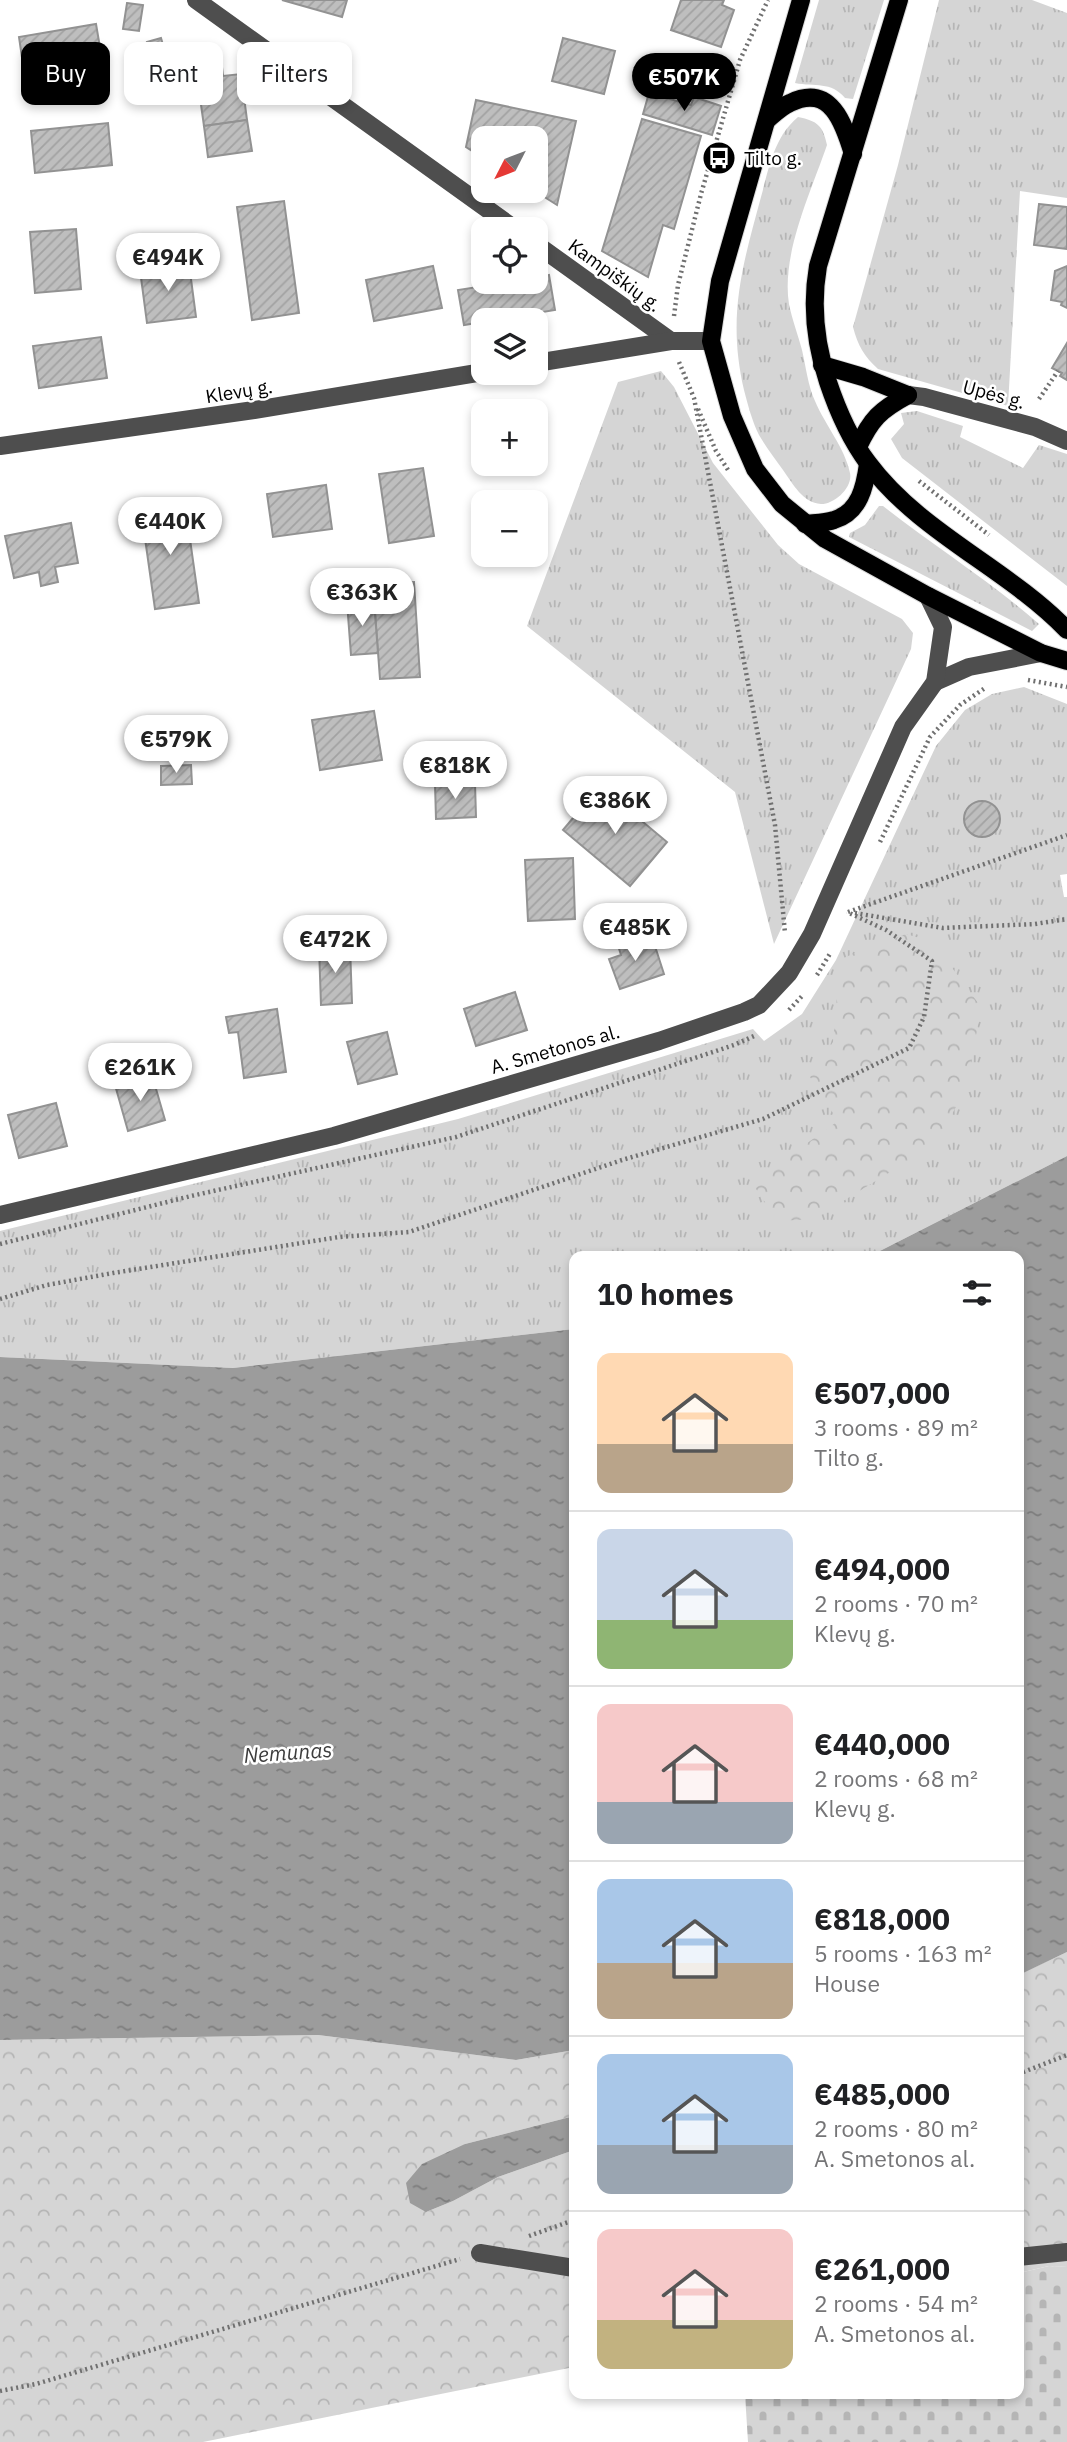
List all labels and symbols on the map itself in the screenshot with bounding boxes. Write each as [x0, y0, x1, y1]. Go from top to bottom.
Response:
pin: €507K [635, 54, 733, 113]
north arrow [471, 126, 548, 203]
bus stop icon: Tilto g. [700, 139, 738, 177]
place label: Tilto g. [744, 146, 802, 170]
pin: €494K [119, 233, 217, 293]
street label: Kampiškių g. [564, 233, 666, 317]
street label: Klevų g. [204, 374, 274, 408]
street label: Upės g. [960, 374, 1028, 414]
pin: €440K [121, 498, 219, 557]
pin: €363K [313, 568, 411, 628]
pin: €579K [127, 716, 225, 775]
pin: €818K [406, 742, 504, 801]
pin: €386K [566, 776, 664, 836]
pin: €485K [586, 904, 684, 963]
pin: €472K [286, 916, 384, 975]
street label: A. Smetonos al. [488, 1019, 622, 1079]
pin: €261K [91, 1044, 189, 1103]
water label: Nemunas [243, 1735, 333, 1769]

